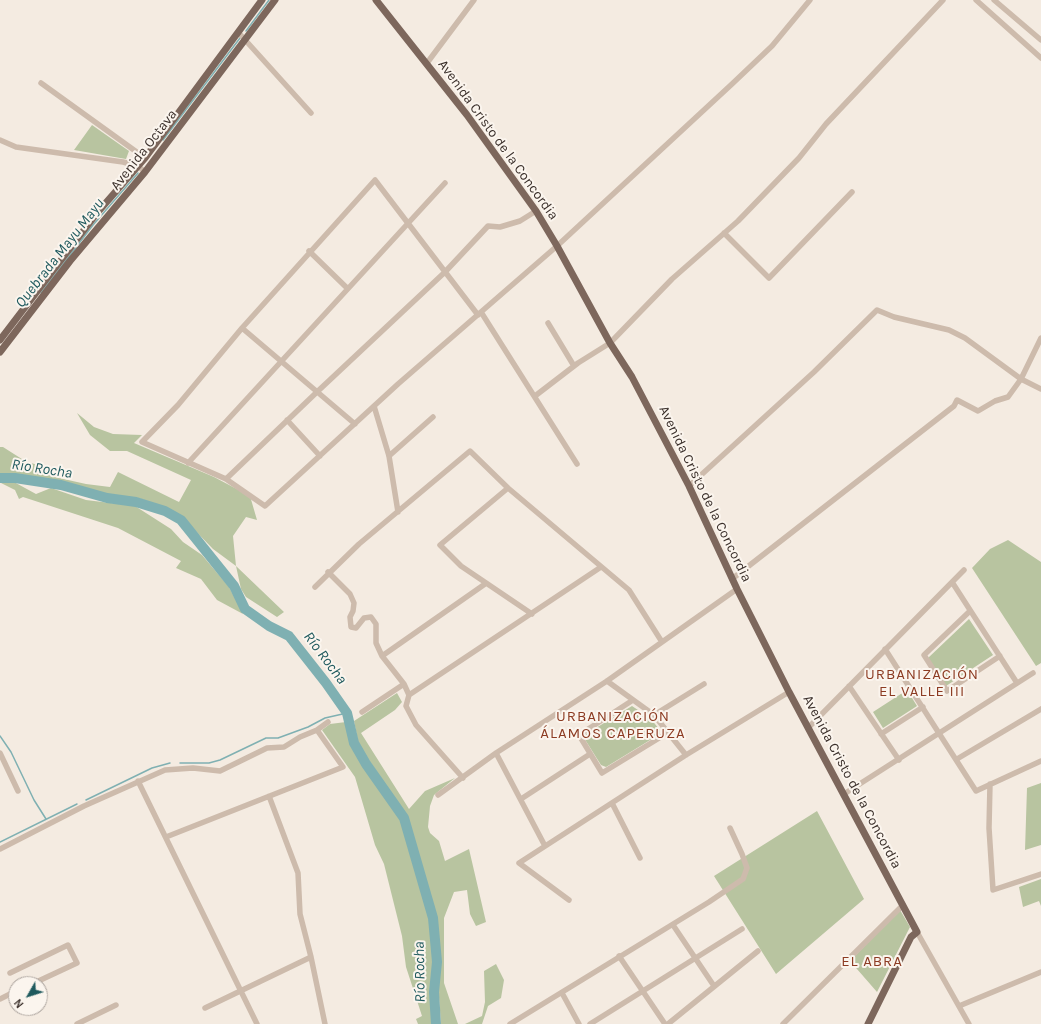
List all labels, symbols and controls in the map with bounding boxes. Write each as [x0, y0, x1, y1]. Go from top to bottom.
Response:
street label: Avenida Cristo de la Concordia [434, 57, 562, 223]
street label: Avenida Octava [107, 106, 181, 194]
water label: Quebrada Mayu Mayu [12, 195, 108, 311]
street label: Avenida Cristo de la Concordia [655, 403, 755, 585]
water label: Río Rocha [10, 455, 74, 483]
water label: Río Rocha [299, 628, 351, 688]
district label: URBANIZACIÓN EL VALLE III [865, 666, 979, 701]
street label: Avenida Cristo de la Concordia [799, 692, 905, 872]
district label: URBANIZACIÓN ÁLAMOS CAPERUZA [540, 708, 686, 743]
water label: Río Rocha [410, 941, 430, 1003]
district label: EL ABRA [841, 953, 903, 971]
north arrow [8, 976, 48, 1016]
text: N [12, 996, 27, 1010]

